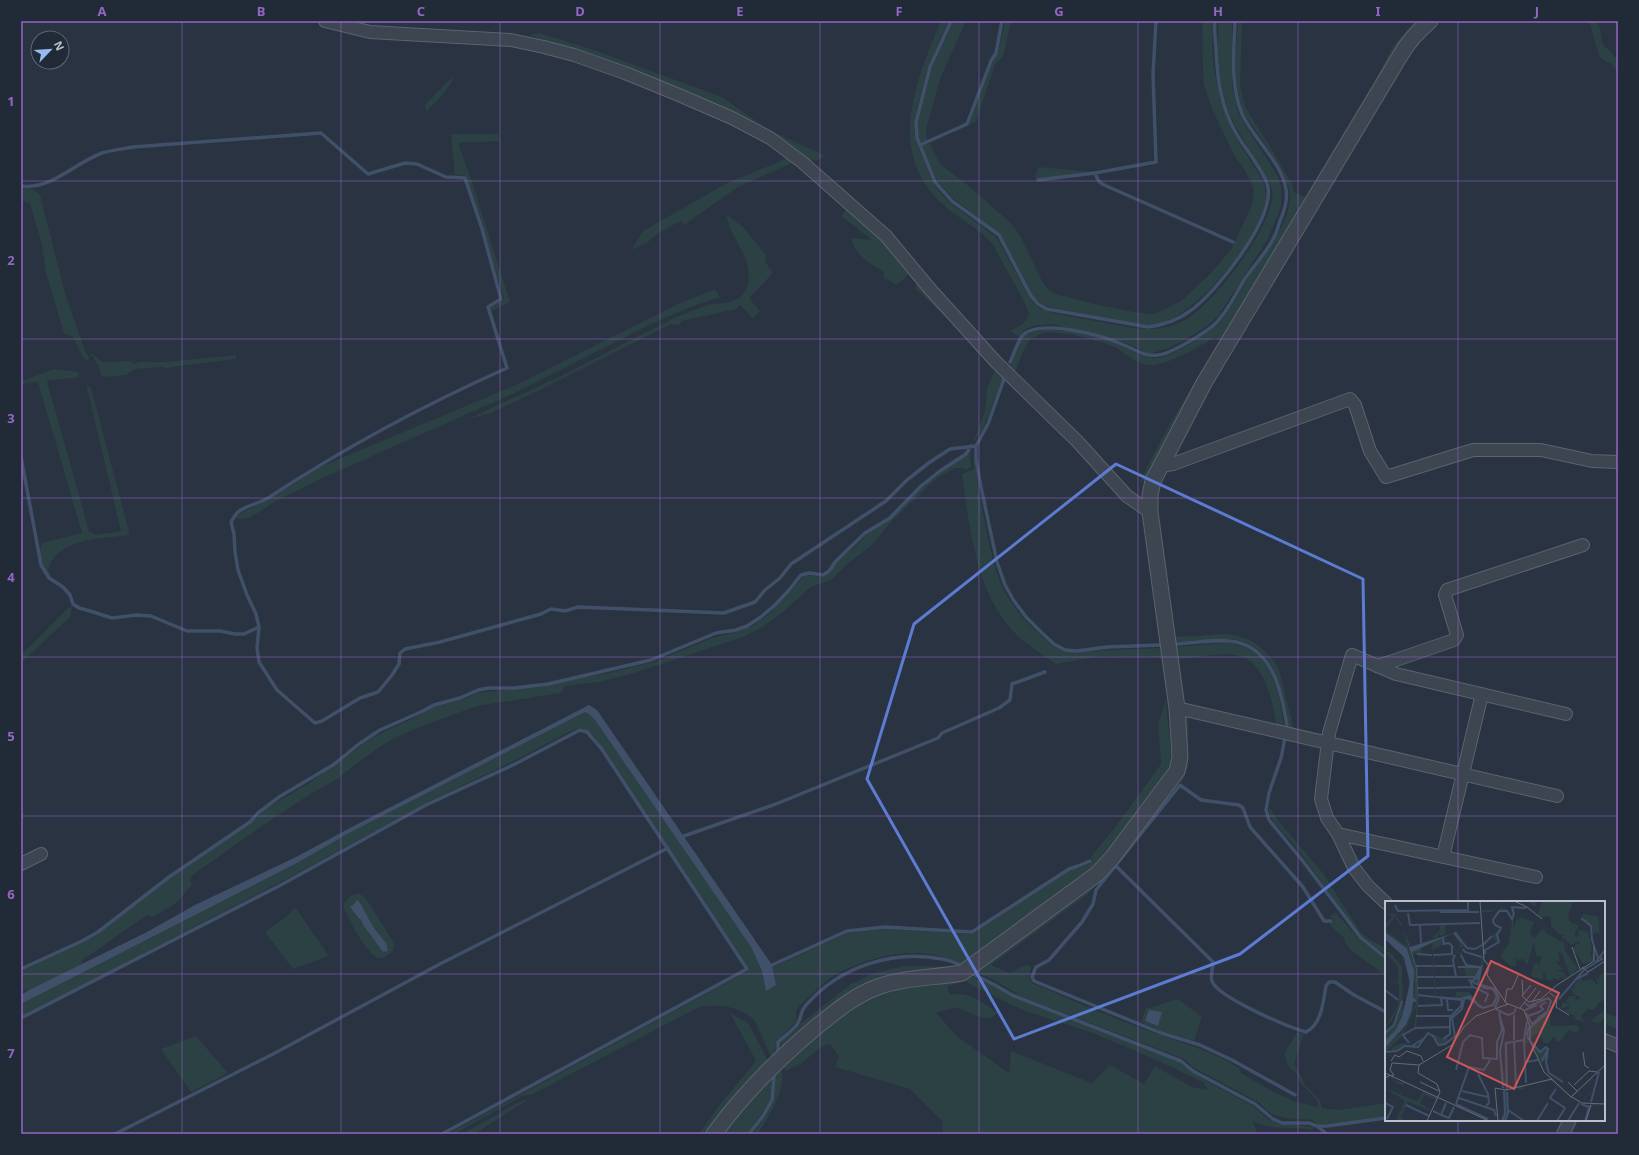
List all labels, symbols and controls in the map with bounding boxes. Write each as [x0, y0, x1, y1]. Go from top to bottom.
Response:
text: A [98, 2, 107, 20]
text: B [257, 2, 265, 20]
text: C [417, 2, 425, 20]
text: D [575, 2, 585, 20]
text: E [736, 2, 744, 20]
text: F [895, 2, 903, 20]
text: G [1054, 2, 1064, 20]
text: H [1213, 2, 1223, 20]
text: I [1375, 2, 1381, 20]
text: J [1534, 2, 1539, 20]
north arrow [30, 30, 70, 70]
text: N [51, 38, 68, 53]
text: 1 [7, 92, 15, 110]
text: 2 [7, 251, 15, 269]
text: 3 [7, 409, 15, 427]
text: 4 [7, 568, 15, 586]
text: 5 [7, 727, 15, 745]
text: 6 [7, 885, 15, 903]
inset map [1385, 901, 1605, 1121]
text: 7 [7, 1044, 15, 1062]

